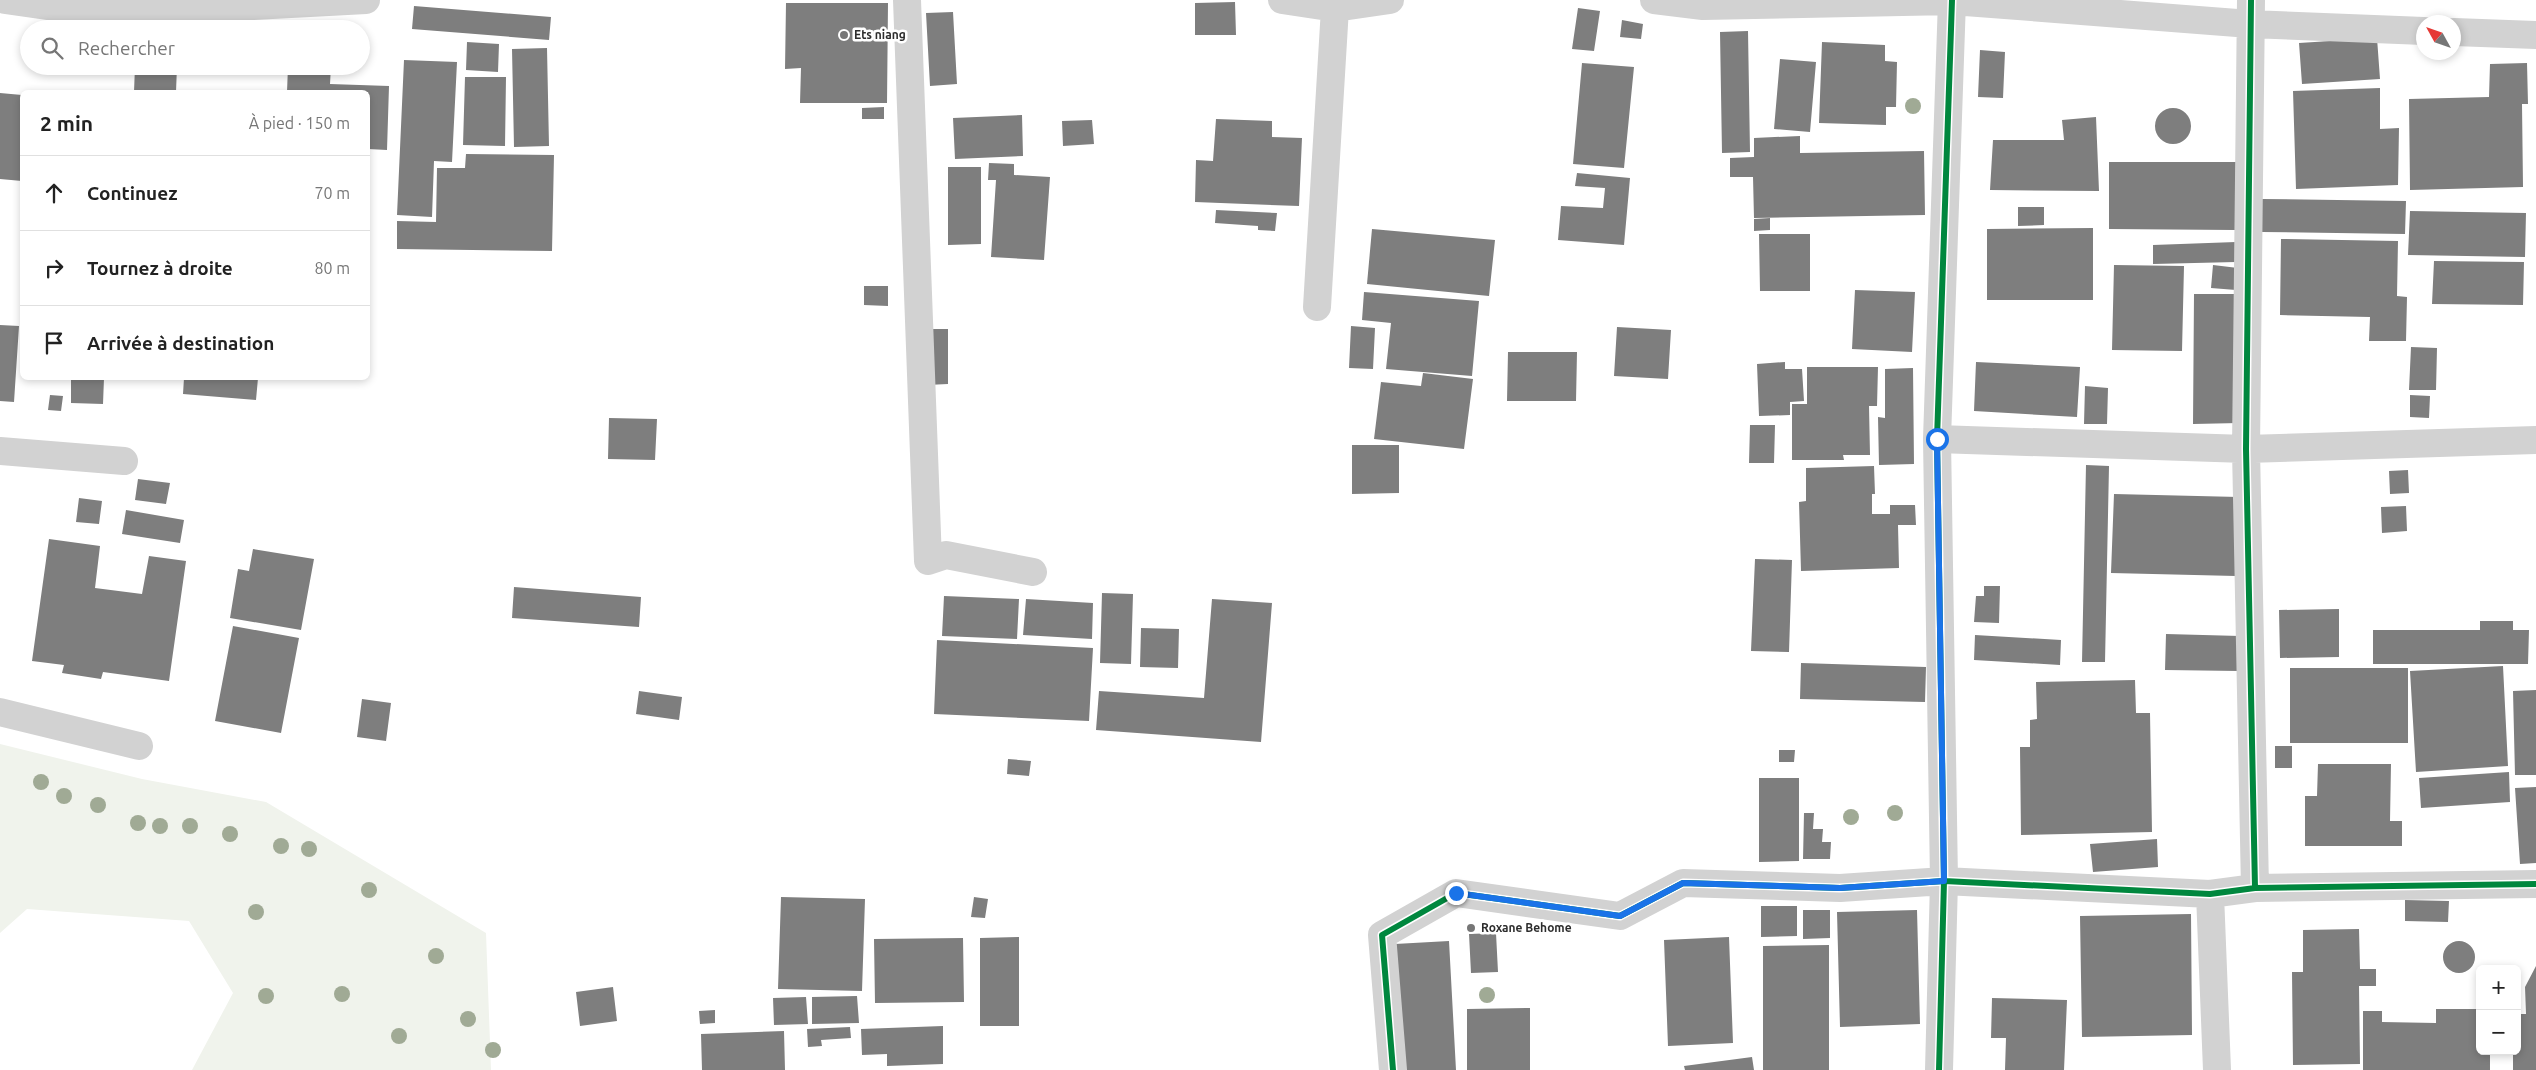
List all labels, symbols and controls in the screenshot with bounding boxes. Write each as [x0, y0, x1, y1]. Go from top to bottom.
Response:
north arrow [2416, 15, 2461, 60]
search box [20, 20, 370, 75]
place label: Ets niang [854, 28, 906, 41]
marker: Ets niang [838, 29, 850, 41]
icon: search [38, 34, 66, 62]
text: Rechercher [78, 37, 175, 59]
text: 2 min [40, 111, 93, 135]
text: À pied · 150 m [249, 114, 350, 132]
icon: ahead [40, 179, 68, 207]
text: Continuez [87, 182, 177, 204]
text: 70 m [314, 184, 350, 202]
icon: right [40, 254, 68, 282]
text: Tournez à droite [87, 257, 233, 279]
text: 80 m [314, 259, 350, 277]
icon: arrive [40, 329, 68, 357]
text: Arrivée à destination [87, 332, 274, 354]
route start [1926, 428, 1949, 451]
route end [1445, 882, 1468, 905]
place label: Roxane Behome [1481, 921, 1572, 934]
marker: Roxane Behome [1465, 922, 1477, 934]
map controls [2476, 965, 2521, 1055]
button: + [2476, 965, 2521, 1010]
button: − [2476, 1010, 2521, 1055]

